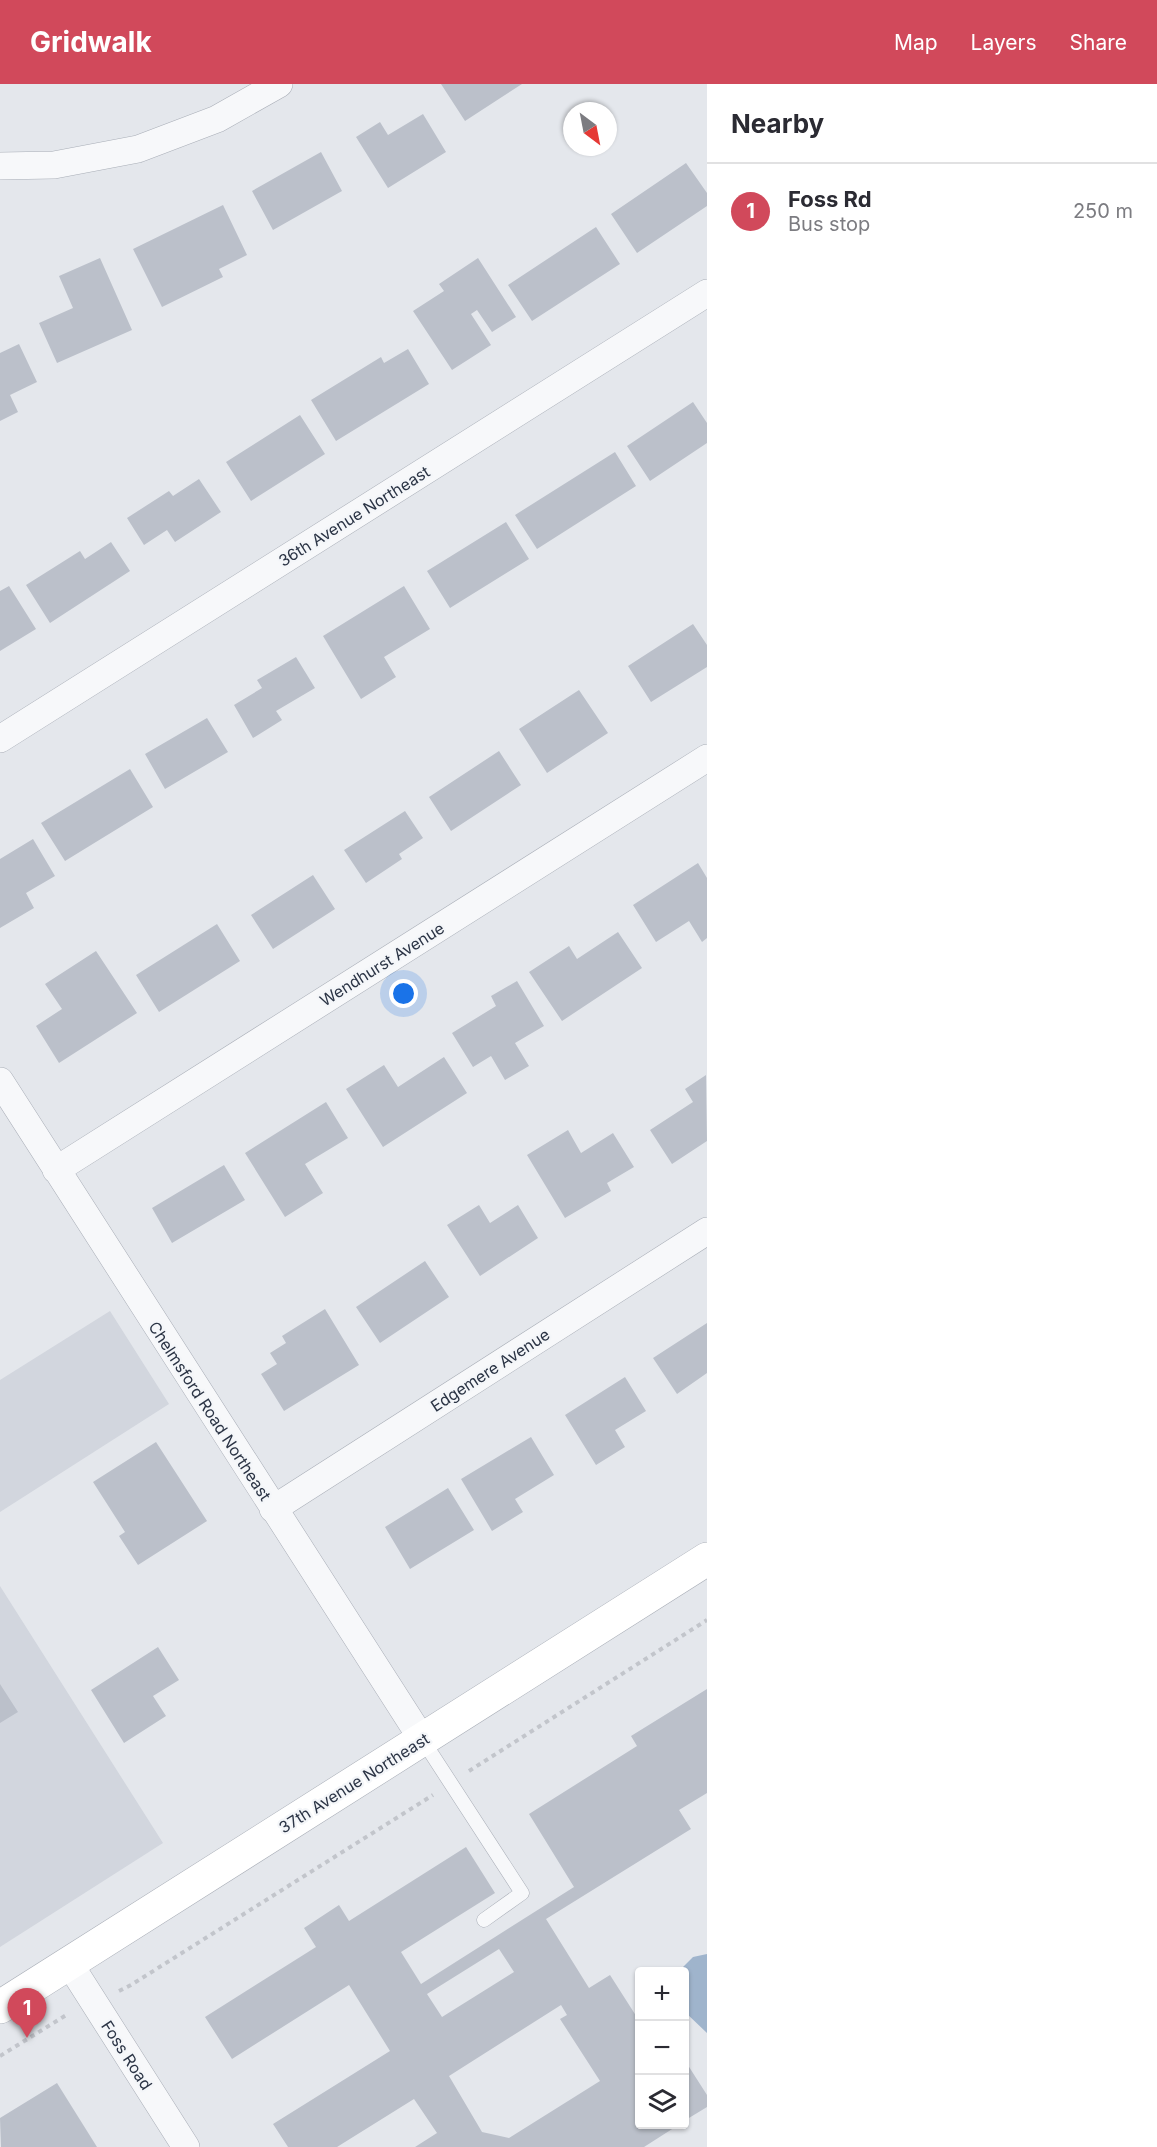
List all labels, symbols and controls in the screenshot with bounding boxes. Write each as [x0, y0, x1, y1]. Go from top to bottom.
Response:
text: Gridwalk [30, 25, 152, 59]
text: Map [894, 30, 938, 55]
text: Layers [971, 30, 1037, 55]
text: Share [1070, 30, 1127, 55]
north arrow [563, 102, 617, 156]
text: Nearby [731, 108, 824, 139]
text: Foss Rd [788, 186, 872, 212]
text: 1 [746, 199, 755, 223]
text: 250 m [1073, 199, 1133, 223]
text: Bus stop [788, 212, 870, 236]
street label: 36th Avenue Northeast [275, 461, 433, 571]
street label: Wendhurst Avenue [316, 918, 448, 1010]
your location [389, 979, 418, 1008]
street label: Chelmsford Road Northeast [144, 1318, 276, 1504]
street label: Edgemere Avenue [427, 1324, 553, 1416]
street label: 37th Avenue Northeast [275, 1729, 433, 1837]
map controls [635, 1967, 689, 2129]
button: + [635, 1967, 689, 2021]
pin: 1 [8, 1988, 46, 2038]
street label: Foss Road [97, 2017, 157, 2093]
button: − [635, 2021, 689, 2075]
button: layers [635, 2075, 689, 2129]

